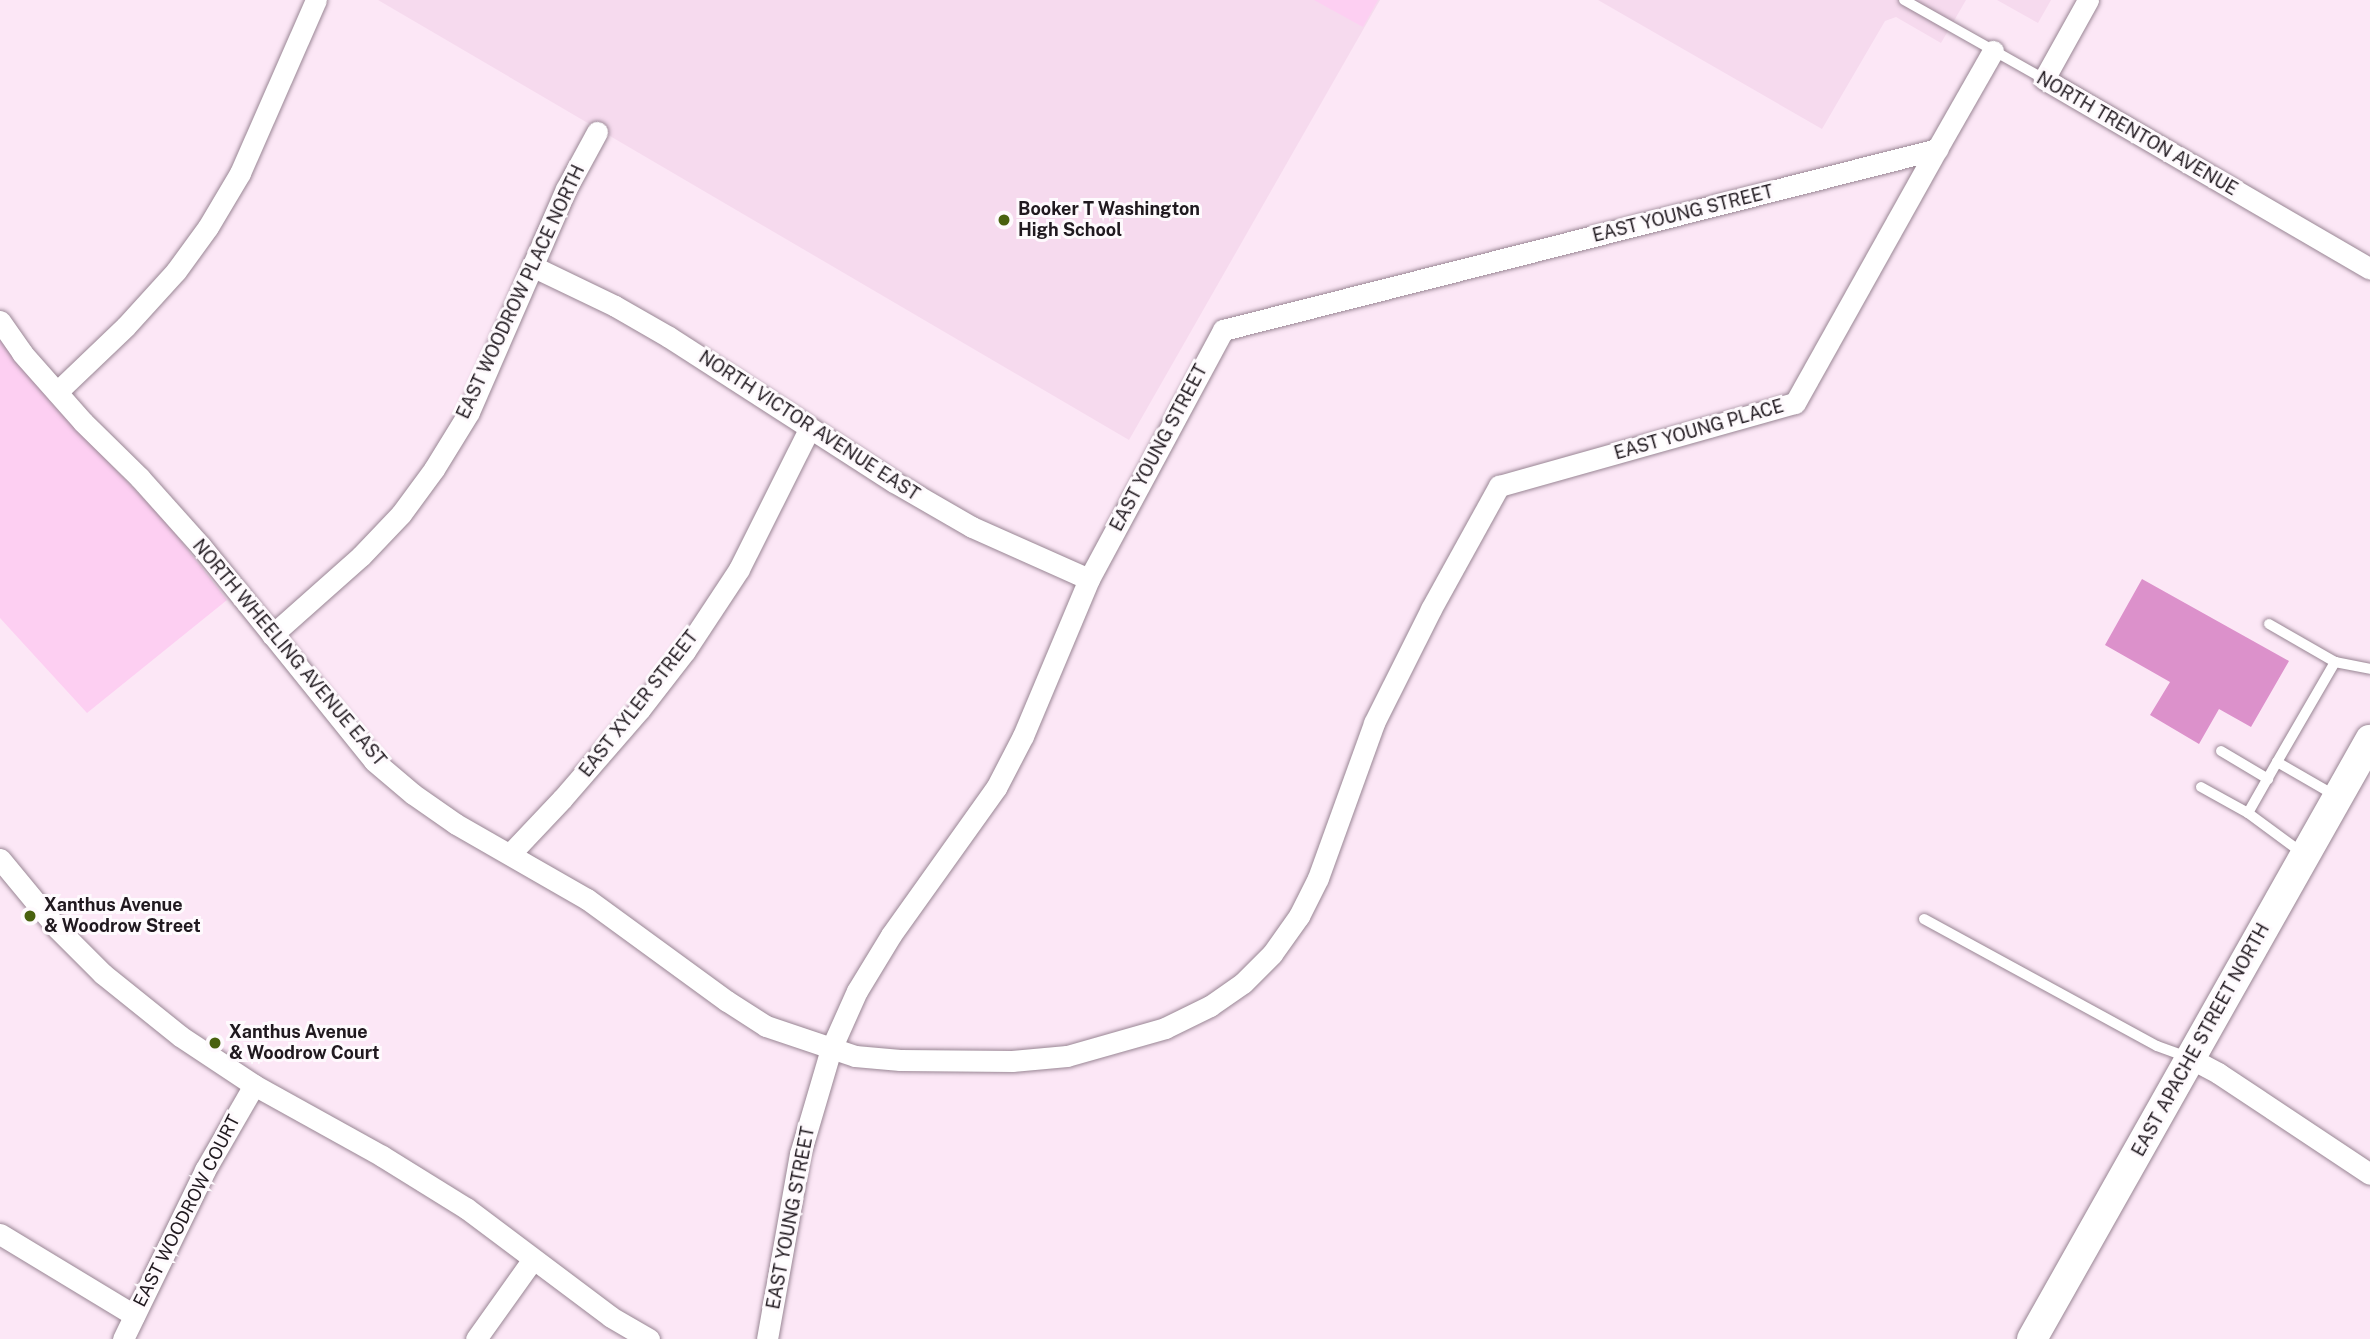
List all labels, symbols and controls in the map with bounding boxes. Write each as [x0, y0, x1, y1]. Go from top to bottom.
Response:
street label: NORTH TRENTON AVENUE [2033, 68, 2241, 200]
street label: EAST WOODROW PLACE NORTH [452, 161, 590, 423]
street label: EAST YOUNG STREET [1590, 181, 1776, 247]
place label: Booker T Washington High School [1018, 199, 1200, 242]
marker: Booker T Washington High School [996, 212, 1012, 228]
street label: NORTH VICTOR AVENUE EAST [695, 346, 923, 506]
street label: EAST YOUNG STREET [1106, 361, 1212, 535]
street label: EAST YOUNG PLACE [1612, 395, 1786, 465]
street label: NORTH WHEELING AVENUE EAST [188, 535, 390, 771]
street label: EAST XYLER STREET [575, 627, 703, 781]
place label: Xanthus Avenue & Woodrow Street [44, 895, 201, 937]
marker: Xanthus Avenue & Woodrow Street [22, 908, 38, 924]
street label: EAST APACHE STREET NORTH [2128, 920, 2274, 1160]
place label: Xanthus Avenue & Woodrow Court [229, 1022, 380, 1064]
marker: Xanthus Avenue & Woodrow Court [207, 1035, 223, 1051]
street label: EAST WOODROW COURT [129, 1111, 245, 1311]
street label: EAST YOUNG STREET [763, 1125, 819, 1311]

